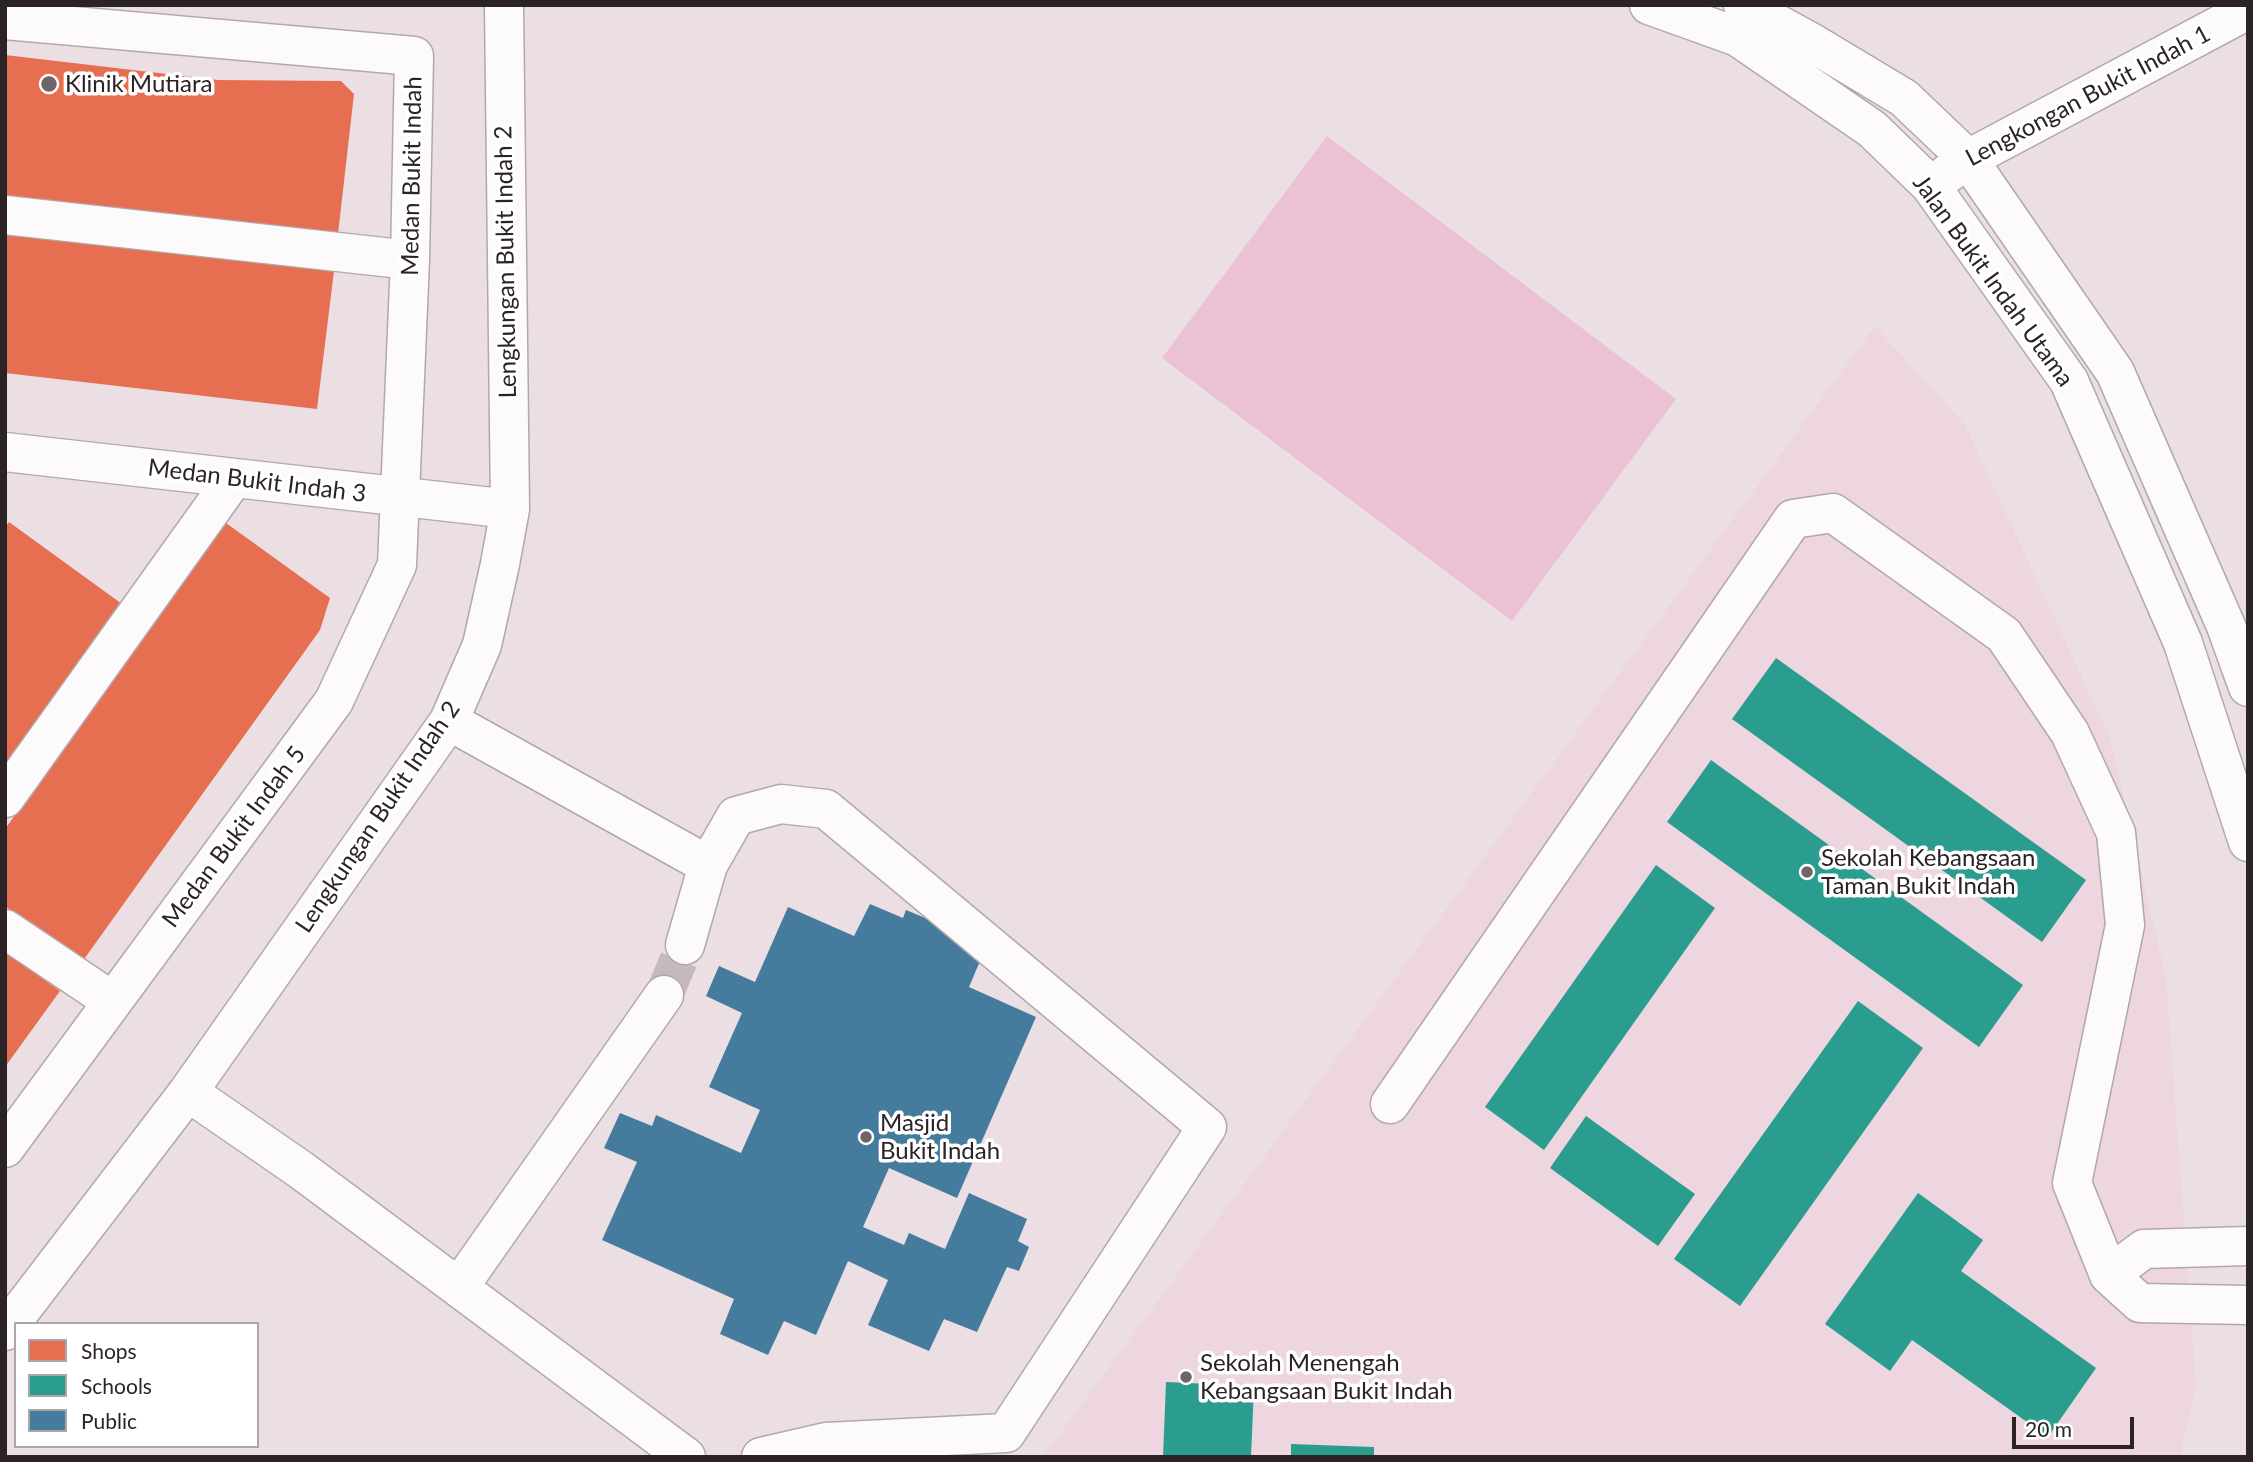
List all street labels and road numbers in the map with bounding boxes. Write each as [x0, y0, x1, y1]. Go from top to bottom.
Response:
street label: Lengkongan Bukit Indah 1 [1961, 19, 2215, 173]
street label: Medan Bukit Indah [396, 76, 428, 276]
street label: Lengkungan Bukit Indah 2 [489, 125, 523, 399]
street label: Jalan Bukit Indah Utama [1907, 170, 2079, 392]
street label: Medan Bukit Indah 3 [146, 453, 368, 509]
street label: Lengkungan Bukit Indah 2 [290, 696, 466, 938]
street label: Medan Bukit Indah 5 [156, 741, 312, 933]

